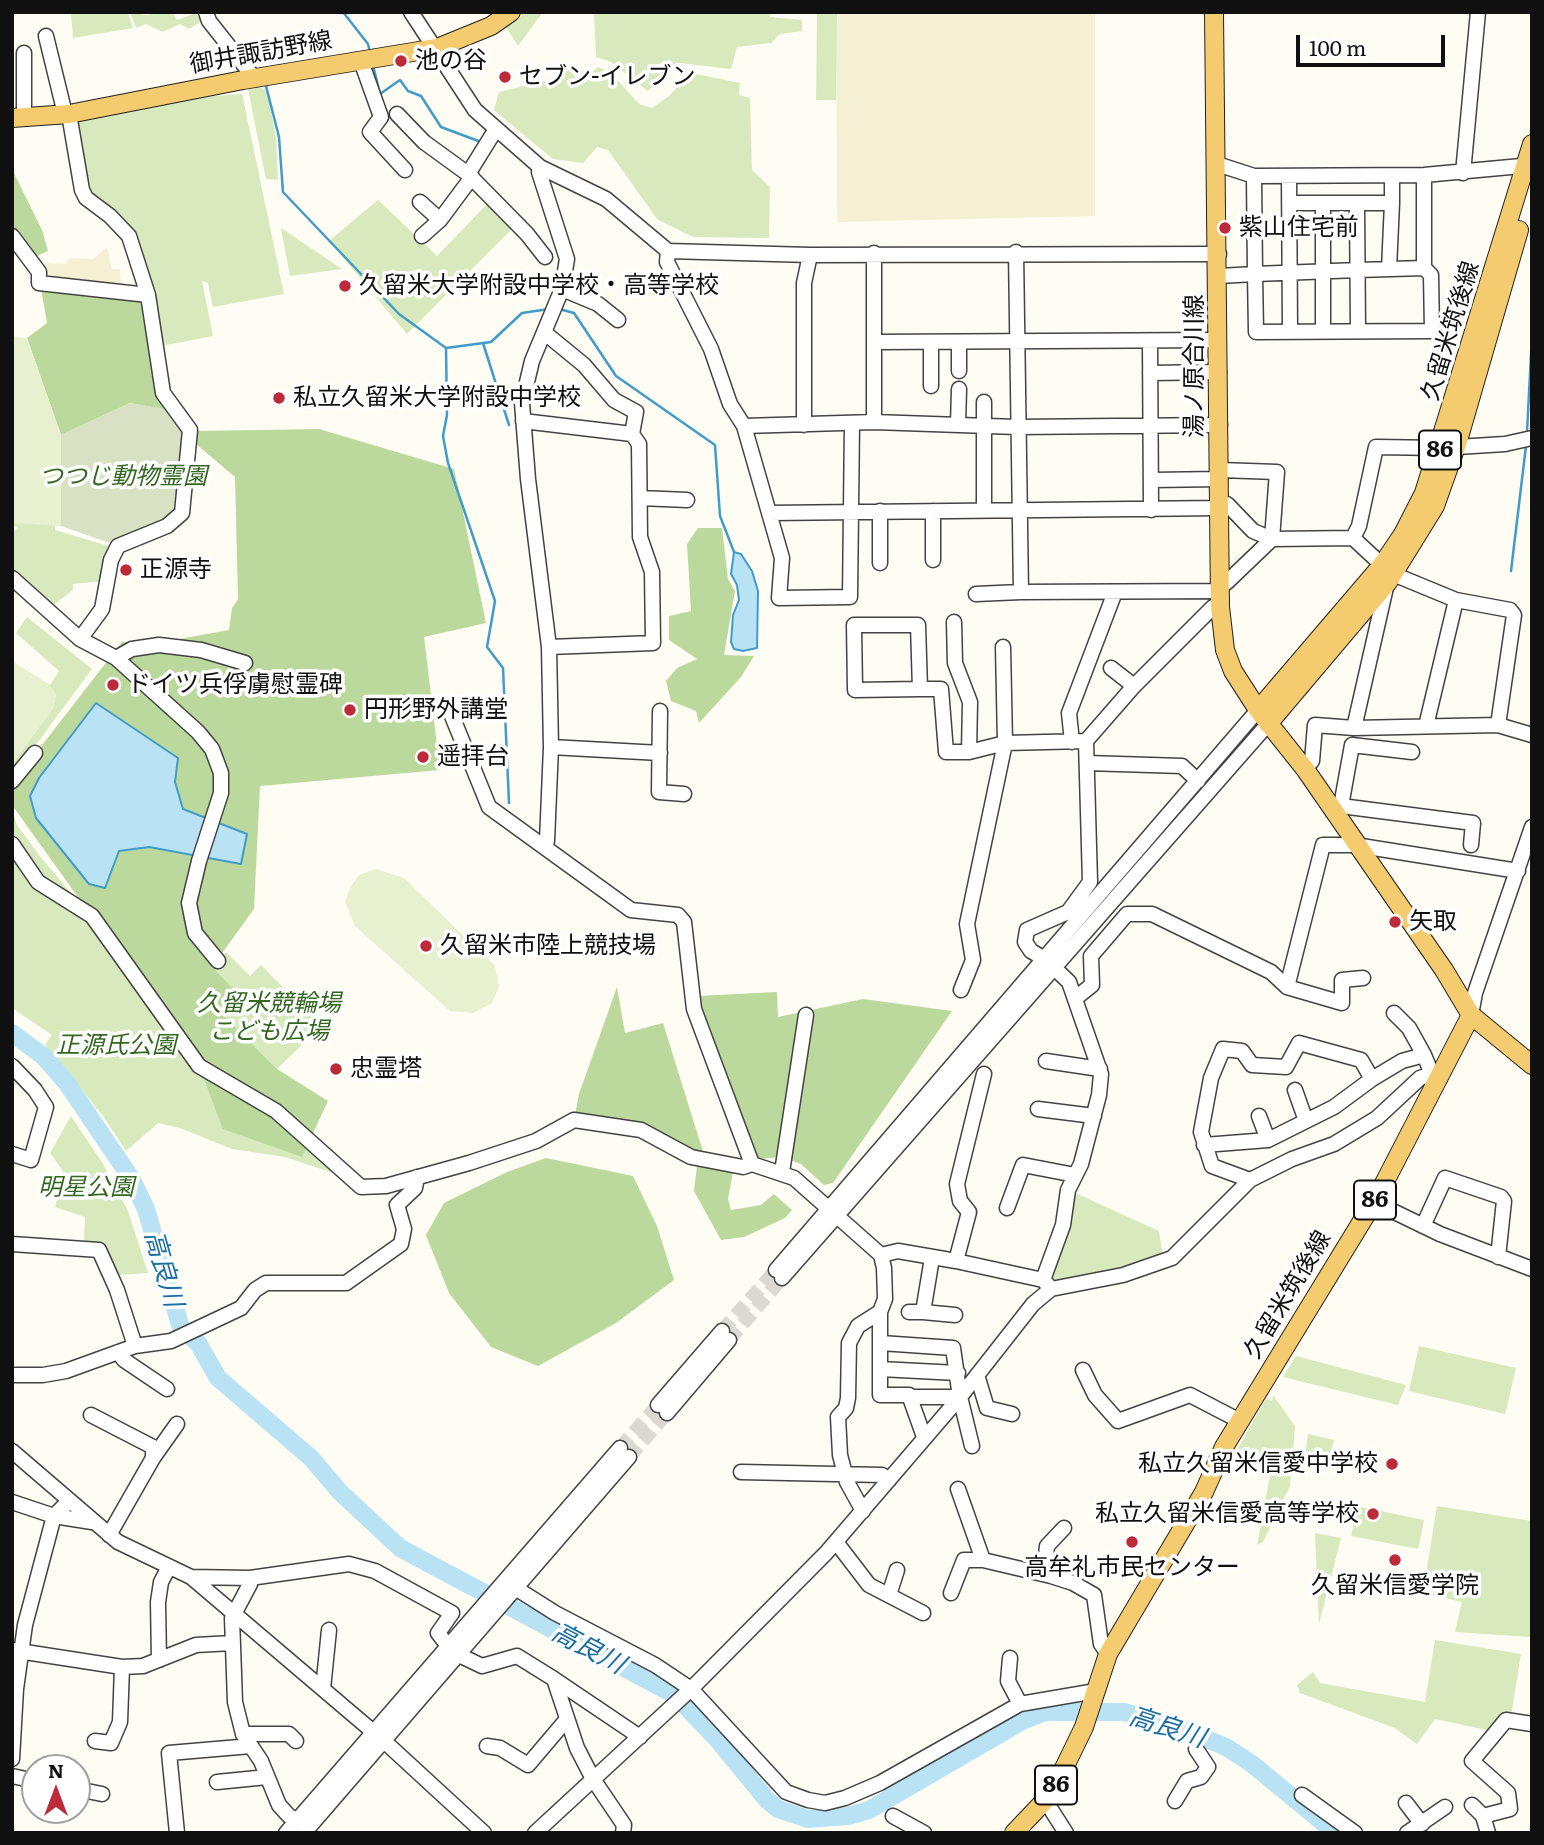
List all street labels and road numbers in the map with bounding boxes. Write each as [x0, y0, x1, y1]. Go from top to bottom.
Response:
street label: 御井諏訪野線 [188, 26, 334, 80]
street label: 久留米筑後線 [1416, 258, 1486, 404]
street label: 湯ノ原合川線 [1181, 294, 1209, 438]
road number: 86 [1419, 431, 1461, 470]
road number: 86 [1354, 1180, 1396, 1219]
street label: 久留米筑後線 [1239, 1226, 1337, 1364]
road number: 86 [1035, 1766, 1077, 1804]

